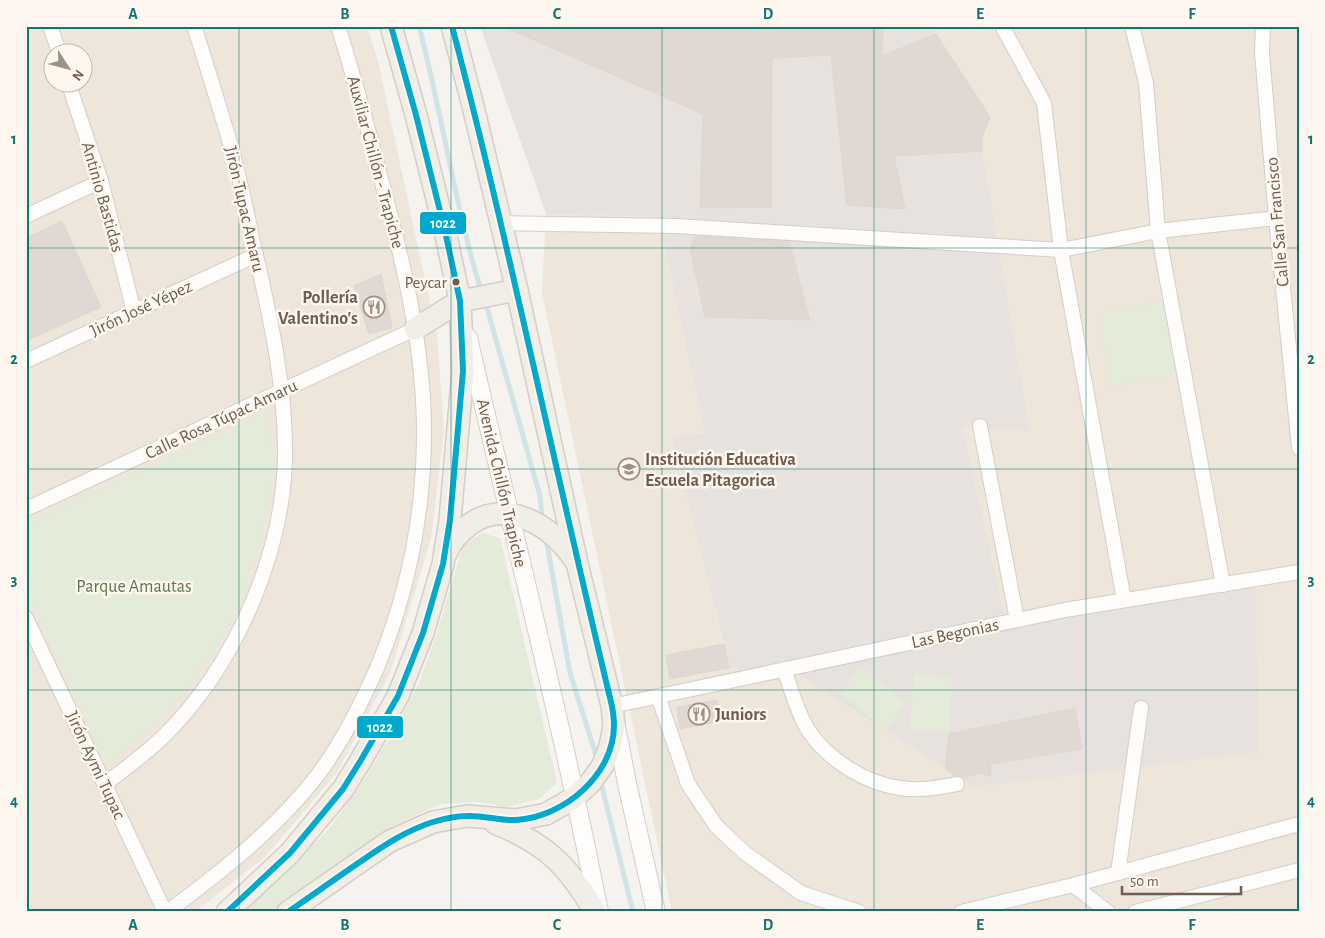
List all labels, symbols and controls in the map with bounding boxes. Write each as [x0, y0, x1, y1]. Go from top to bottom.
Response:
text: A [128, 6, 138, 22]
text: B [340, 6, 350, 22]
text: C [553, 6, 562, 22]
text: D [763, 6, 774, 22]
text: E [976, 6, 984, 22]
text: F [1188, 6, 1196, 22]
north arrow [42, 42, 92, 92]
text: N [69, 67, 86, 83]
street label: Auxiliar Chillón - Trapiche [343, 74, 407, 251]
text: 1 [11, 131, 17, 147]
text: 1 [1308, 131, 1314, 147]
street label: Antinio Bastidas [78, 140, 126, 255]
street label: Jirón Tupac Amaru [221, 145, 267, 274]
street label: Calle San Francisco [1263, 156, 1293, 288]
line badge: 1022 [419, 211, 467, 235]
text: 1022 [430, 217, 456, 231]
place label: Peycar [404, 274, 447, 292]
street label: Jirón José Yépez [88, 277, 195, 340]
marker: Peycar [451, 277, 461, 287]
place label: Pollería Valentino's [278, 289, 358, 328]
restaurant icon: Pollería Valentino's [362, 295, 386, 319]
text: 2 [10, 351, 18, 367]
text: 2 [1307, 351, 1315, 367]
street label: Calle Rosa Túpac Amaru [143, 377, 300, 463]
street label: Avenida Chillón Trapiche [473, 397, 529, 569]
place label: Institución Educativa Escuela Pitagorica [645, 451, 796, 490]
school or university icon: Institución Educativa Escuela Pitagorica [617, 457, 641, 481]
text: 3 [11, 572, 18, 588]
text: 3 [1308, 572, 1315, 588]
park label: Parque Amautas [76, 578, 192, 596]
street label: Las Begonias [910, 616, 1001, 652]
restaurant icon: Juniors [687, 702, 711, 726]
place label: Juniors [715, 706, 766, 724]
street label: Jirón Aymi Tupac [62, 709, 128, 822]
line badge: 1022 [356, 715, 404, 739]
text: 1022 [367, 721, 393, 735]
text: 4 [10, 793, 18, 809]
text: 4 [1307, 793, 1315, 809]
scale bar [1122, 863, 1241, 895]
text: 50 m [1130, 874, 1159, 889]
text: A [128, 917, 138, 933]
text: B [340, 917, 350, 933]
text: C [553, 917, 562, 933]
text: D [763, 917, 774, 933]
text: E [976, 917, 984, 933]
text: F [1188, 917, 1196, 933]

